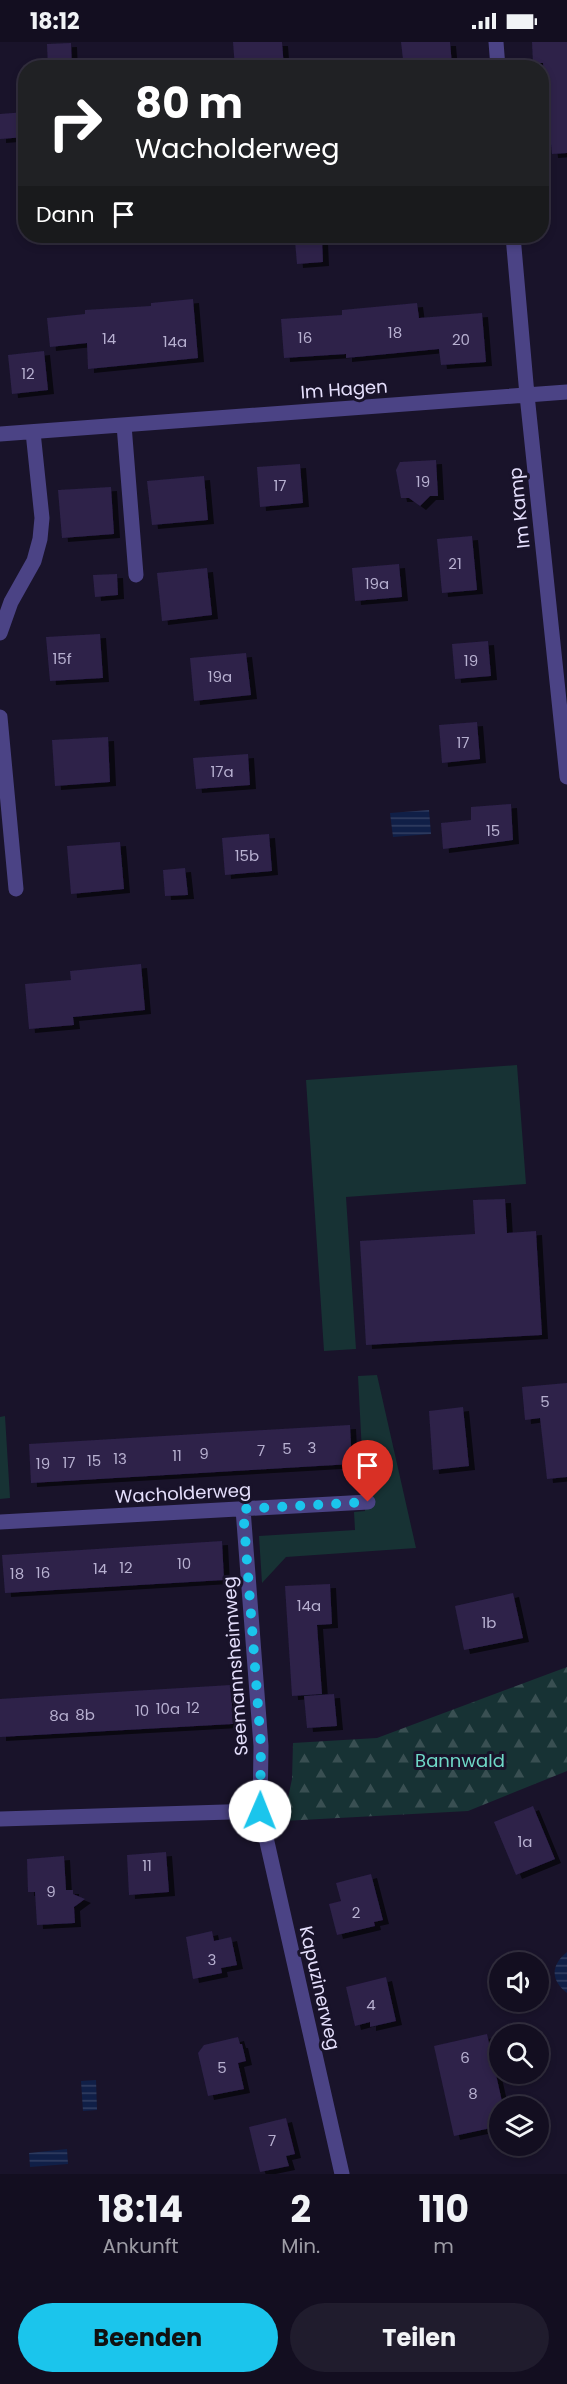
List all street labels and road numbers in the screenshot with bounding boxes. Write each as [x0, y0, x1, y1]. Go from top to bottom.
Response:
street label: Im Hagen [300, 373, 388, 405]
street label: Im Kamp [502, 466, 536, 550]
street label: Wacholderweg [114, 1477, 252, 1509]
street label: Seemannsheimweg [216, 1575, 254, 1757]
street label: Kapuzinerweg [294, 1923, 346, 2053]

